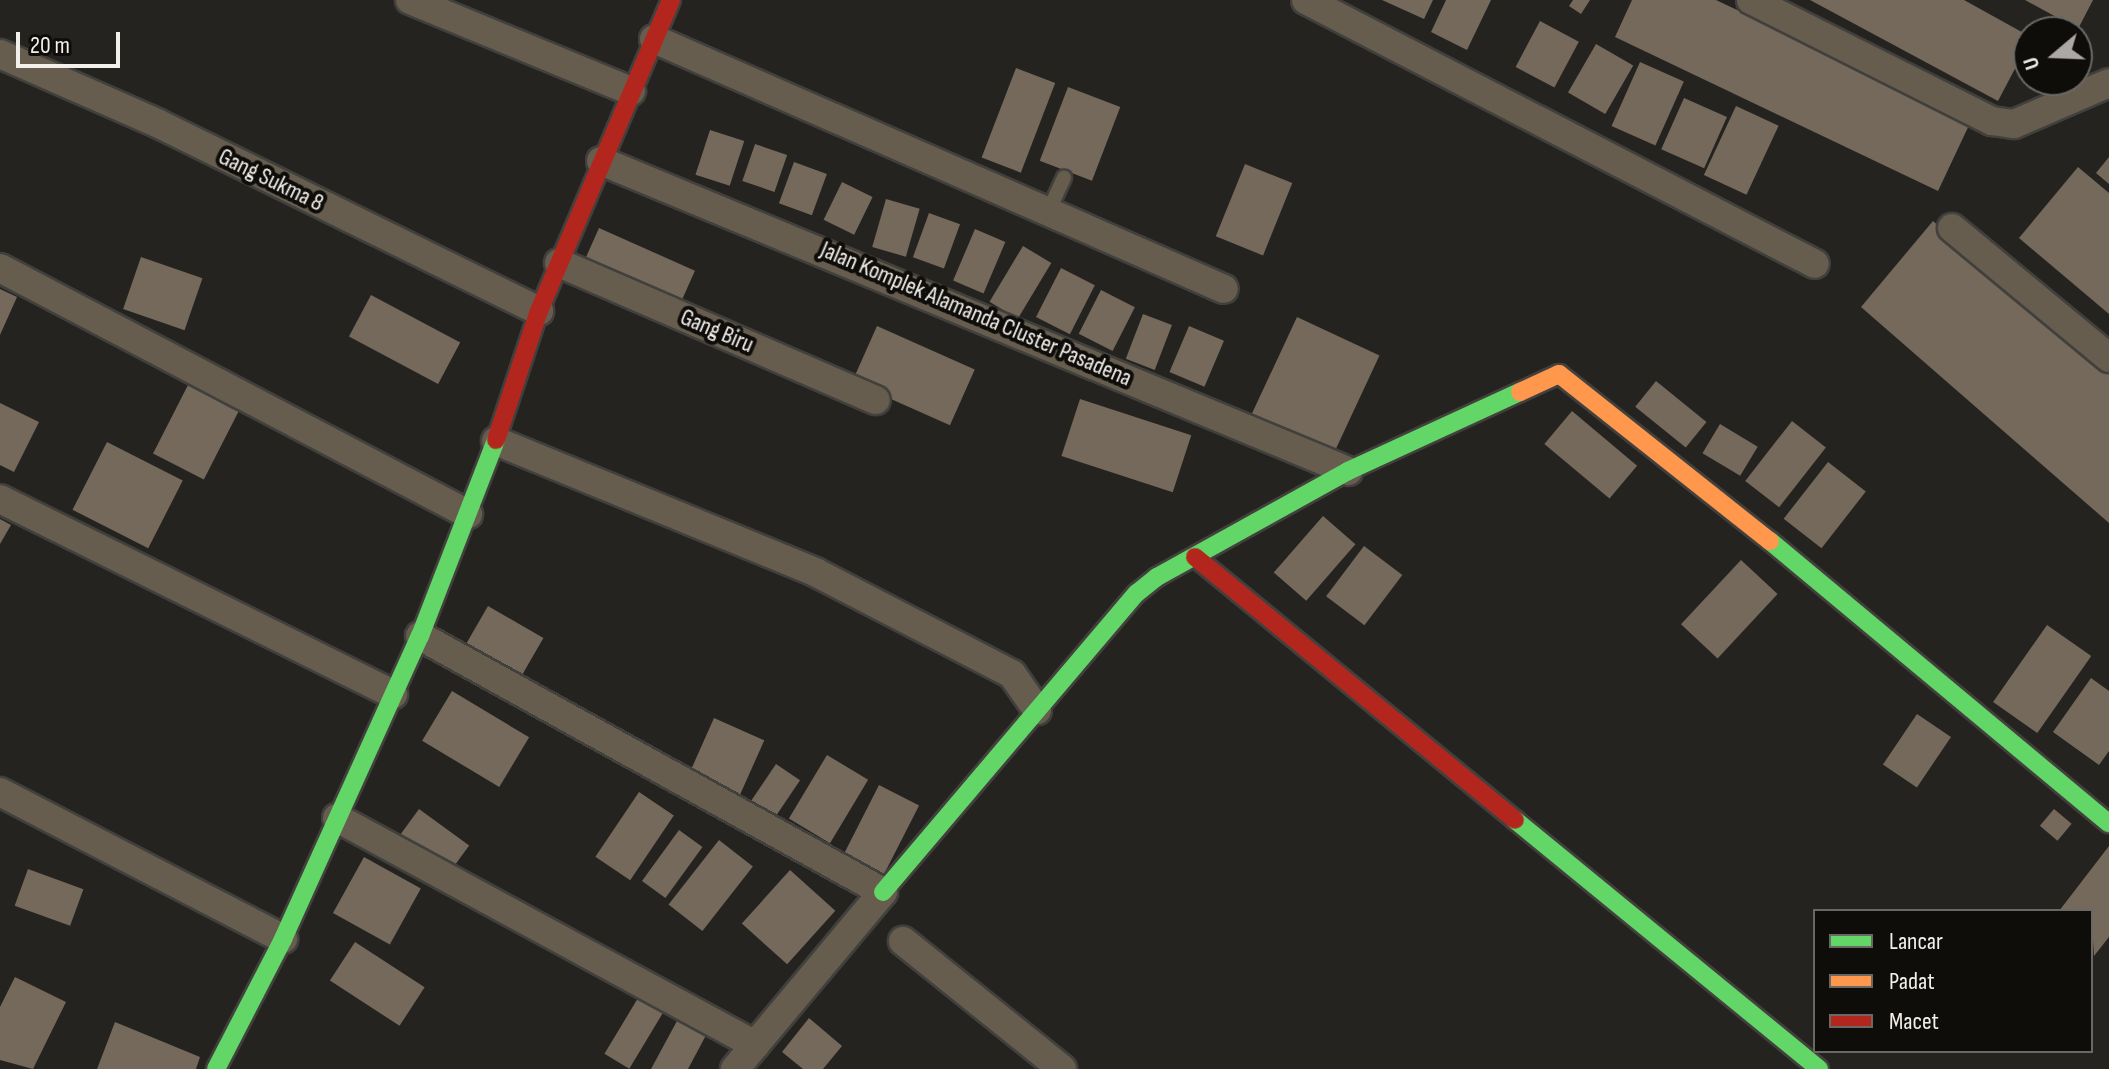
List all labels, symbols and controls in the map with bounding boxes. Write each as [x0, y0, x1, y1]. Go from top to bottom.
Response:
scale bar [20, 16, 124, 66]
north arrow [2013, 16, 2093, 96]
text: 20 m [30, 31, 70, 60]
text: U [2017, 54, 2046, 73]
street label: Gang Sukma 8 [214, 142, 328, 218]
street label: Jalan Komplek Alamanda Cluster Pasadena [816, 235, 1136, 393]
street label: Gang Biru [676, 303, 758, 359]
legend [1813, 909, 2093, 1053]
text: Lancar [1889, 927, 1943, 956]
text: Padat [1889, 967, 1935, 996]
text: Macet [1889, 1007, 1939, 1036]

